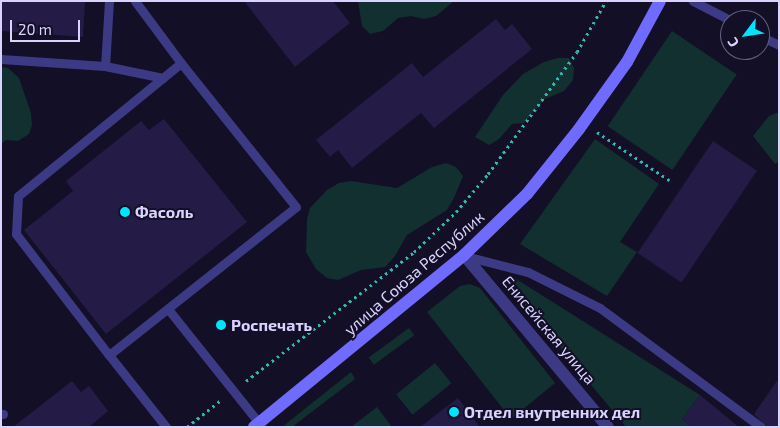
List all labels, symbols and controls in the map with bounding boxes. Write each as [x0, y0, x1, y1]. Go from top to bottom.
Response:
scale bar [12, 10, 82, 42]
north arrow [720, 10, 770, 60]
text: 20 m [18, 20, 52, 38]
text: С [723, 35, 742, 50]
place label: Фасоль [135, 202, 193, 222]
marker: Фасоль [119, 206, 131, 218]
street label: улица Союза Республик [340, 207, 488, 339]
street label: Енисейская улица [498, 272, 600, 388]
place label: Роспечать [231, 315, 312, 335]
marker: Роспечать [215, 319, 227, 331]
place label: Отдел внутренних дел [464, 402, 640, 422]
marker: Отдел внутренних дел [448, 406, 460, 418]

